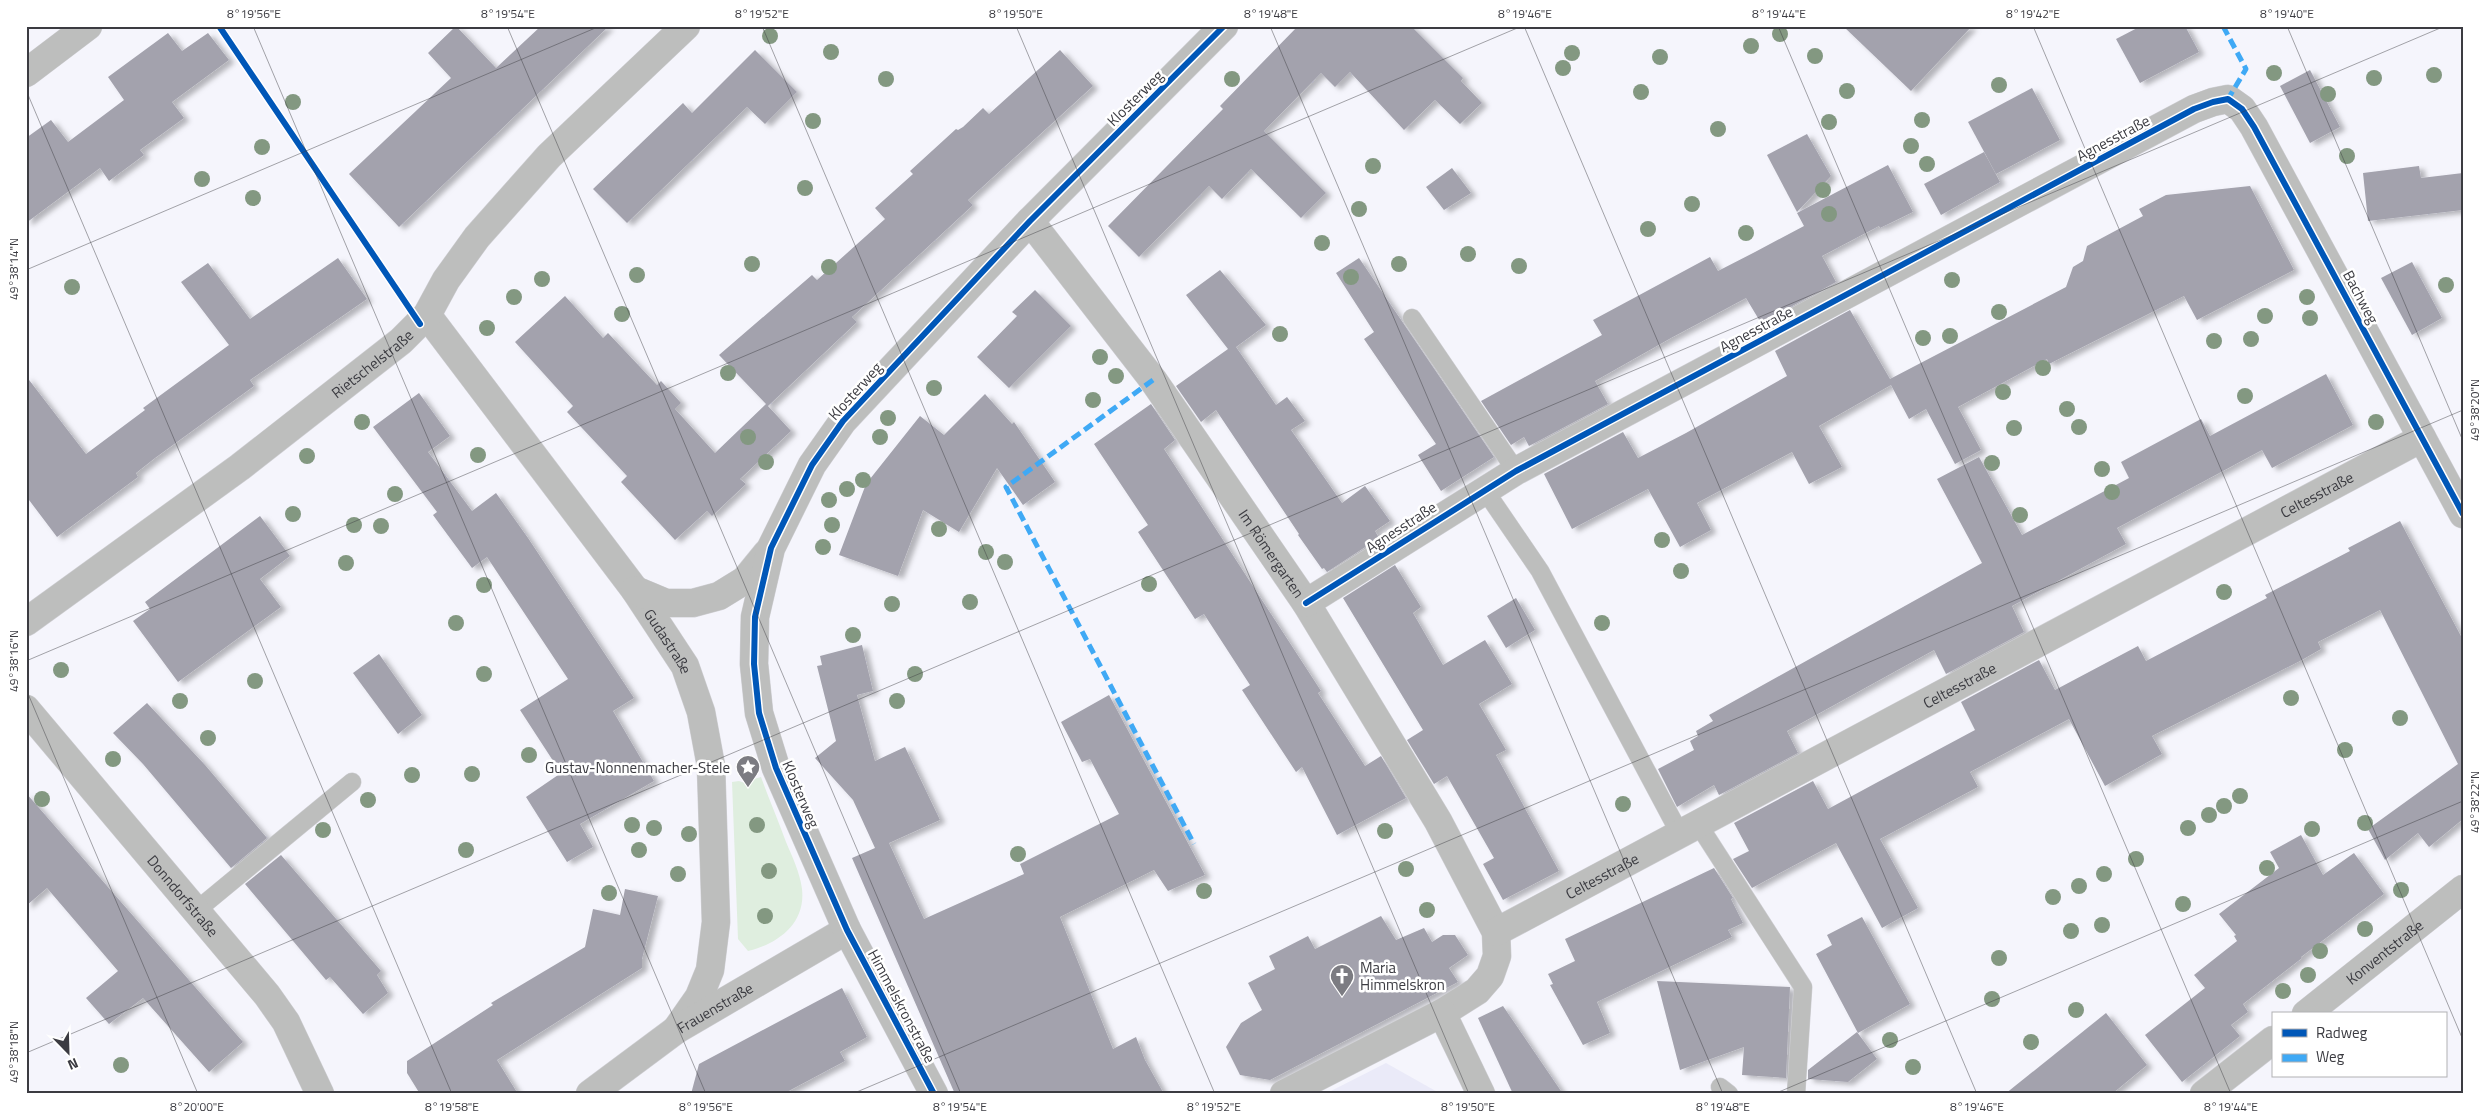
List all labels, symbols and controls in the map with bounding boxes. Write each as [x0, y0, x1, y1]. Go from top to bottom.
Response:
text: 8°19'56"E [227, 4, 281, 23]
text: 8°19'54"E [481, 4, 535, 23]
text: 8°19'52"E [735, 4, 789, 23]
text: 8°19'50"E [989, 4, 1043, 23]
text: 8°19'48"E [1244, 4, 1298, 23]
text: 8°19'46"E [1498, 4, 1552, 23]
text: 8°19'44"E [1752, 4, 1806, 23]
text: 8°19'42"E [2006, 4, 2060, 23]
text: 8°19'40"E [2260, 4, 2314, 23]
street label: Klosterweg [1102, 64, 1169, 131]
street label: Agnesstraße [2072, 109, 2154, 167]
text: 49°38'14"N [4, 238, 23, 300]
street label: Bachweg [2337, 266, 2385, 328]
street label: Agnesstraße [1715, 300, 1797, 358]
street label: Rietschelstraße [326, 324, 418, 403]
street label: Klosterweg [823, 357, 888, 425]
text: 49°38'20"N [2465, 379, 2484, 441]
street label: Celtesstraße [2276, 465, 2357, 523]
street label: Agnesstraße [1361, 495, 1441, 559]
street label: Im Römergarten [1233, 504, 1310, 602]
street label: Gudastraße [639, 604, 698, 677]
text: 49°38'16"N [4, 630, 23, 692]
street label: Celtesstraße [1918, 656, 2000, 714]
place icon: Gustav-Nonnenmacher-Stele [735, 754, 761, 788]
place label: Gustav-Nonnenmacher-Stele [545, 756, 730, 779]
street label: Klosterweg [776, 757, 826, 832]
text: 49°38'22"N [2465, 771, 2484, 833]
street label: Celtesstraße [1561, 847, 1643, 905]
street label: Donndorfstraße [142, 850, 225, 942]
street label: Konventstraße [2341, 914, 2428, 990]
street label: Himmelskronstraße [862, 945, 942, 1067]
place label: Maria Himmelskron [1360, 956, 1445, 996]
church icon: Maria Himmelskron [1329, 963, 1355, 997]
street label: Frauenstraße [672, 976, 757, 1039]
legend [2272, 1012, 2446, 1078]
text: 49°38'18"N [4, 1021, 23, 1083]
text: Radweg [2316, 1021, 2368, 1044]
north arrow [42, 1028, 92, 1078]
text: Weg [2316, 1045, 2345, 1068]
text: N [65, 1053, 82, 1076]
text: 8°20'00"E [170, 1097, 224, 1116]
text: 8°19'58"E [425, 1097, 479, 1116]
text: 8°19'56"E [679, 1097, 733, 1116]
text: 8°19'54"E [933, 1097, 987, 1116]
text: 8°19'52"E [1187, 1097, 1241, 1116]
text: 8°19'50"E [1441, 1097, 1495, 1116]
text: 8°19'48"E [1696, 1097, 1750, 1116]
text: 8°19'46"E [1950, 1097, 2004, 1116]
text: 8°19'44"E [2204, 1097, 2258, 1116]

